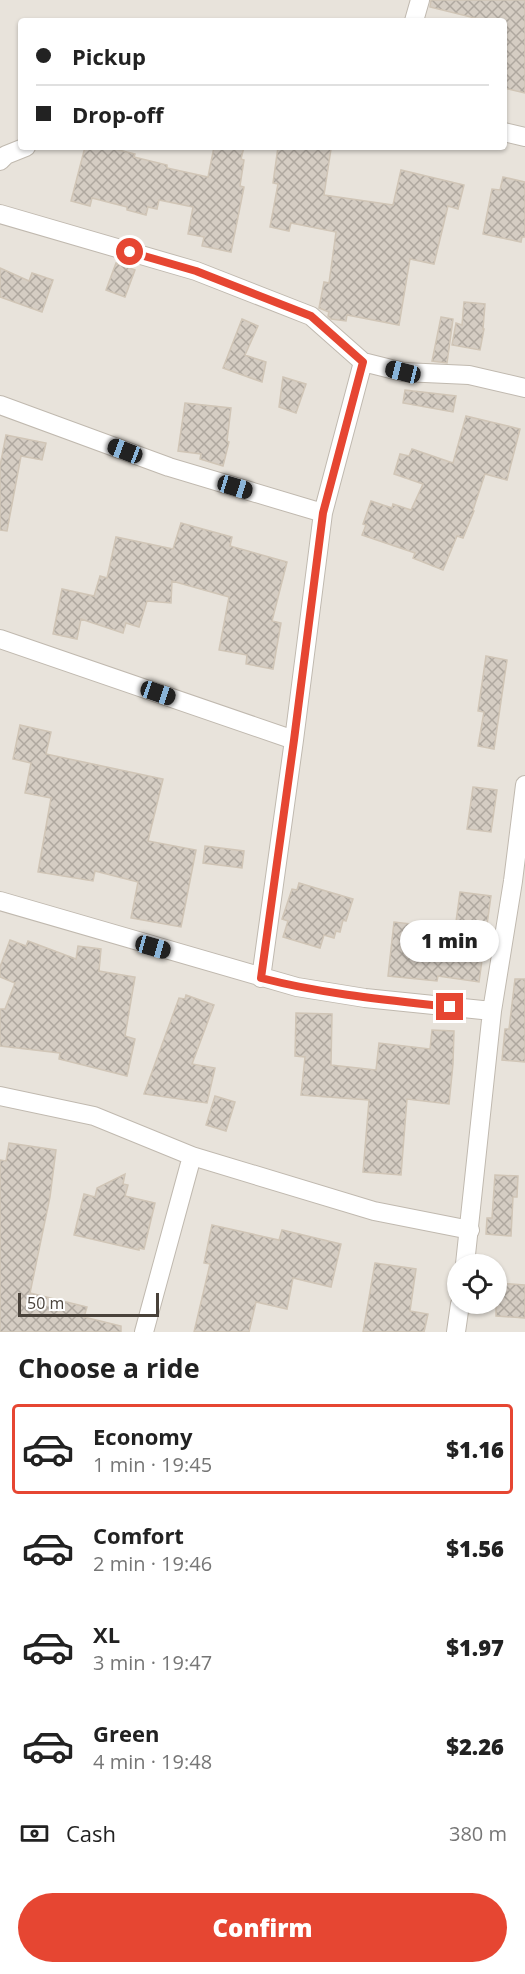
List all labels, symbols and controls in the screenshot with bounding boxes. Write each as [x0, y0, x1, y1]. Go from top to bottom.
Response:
text: Pickup [72, 41, 146, 71]
text: Drop-off [72, 99, 164, 129]
route start [116, 238, 143, 265]
car [383, 359, 423, 385]
car [105, 436, 145, 466]
car [215, 473, 255, 501]
car [138, 679, 178, 707]
callout: 1 min [400, 920, 500, 962]
text: 1 min [421, 927, 478, 954]
car [133, 933, 173, 961]
route end [436, 993, 463, 1020]
map controls [447, 1254, 507, 1314]
button: locate [447, 1254, 507, 1314]
scale bar [18, 1290, 159, 1318]
text: 50 m [27, 1292, 64, 1314]
text: Choose a ride [18, 1349, 200, 1386]
text: Economy [93, 1421, 192, 1451]
icon: car [21, 1422, 75, 1476]
text: $1.16 [446, 1434, 504, 1464]
text: 1 min · 19:45 [93, 1451, 212, 1478]
text: Comfort [93, 1520, 184, 1550]
icon: car [21, 1521, 75, 1575]
text: $1.56 [446, 1533, 504, 1563]
text: 2 min · 19:46 [93, 1550, 212, 1577]
text: XL [93, 1619, 120, 1649]
icon: car [21, 1620, 75, 1674]
text: $1.97 [446, 1632, 504, 1662]
text: 3 min · 19:47 [93, 1649, 212, 1676]
text: Green [93, 1718, 159, 1748]
icon: car [21, 1719, 75, 1773]
text: $2.26 [446, 1731, 504, 1761]
text: 4 min · 19:48 [93, 1748, 212, 1775]
icon: cash [18, 1817, 51, 1850]
text: Cash [66, 1818, 116, 1848]
text: 380 m [449, 1820, 507, 1847]
button: Confirm [18, 1893, 507, 1962]

